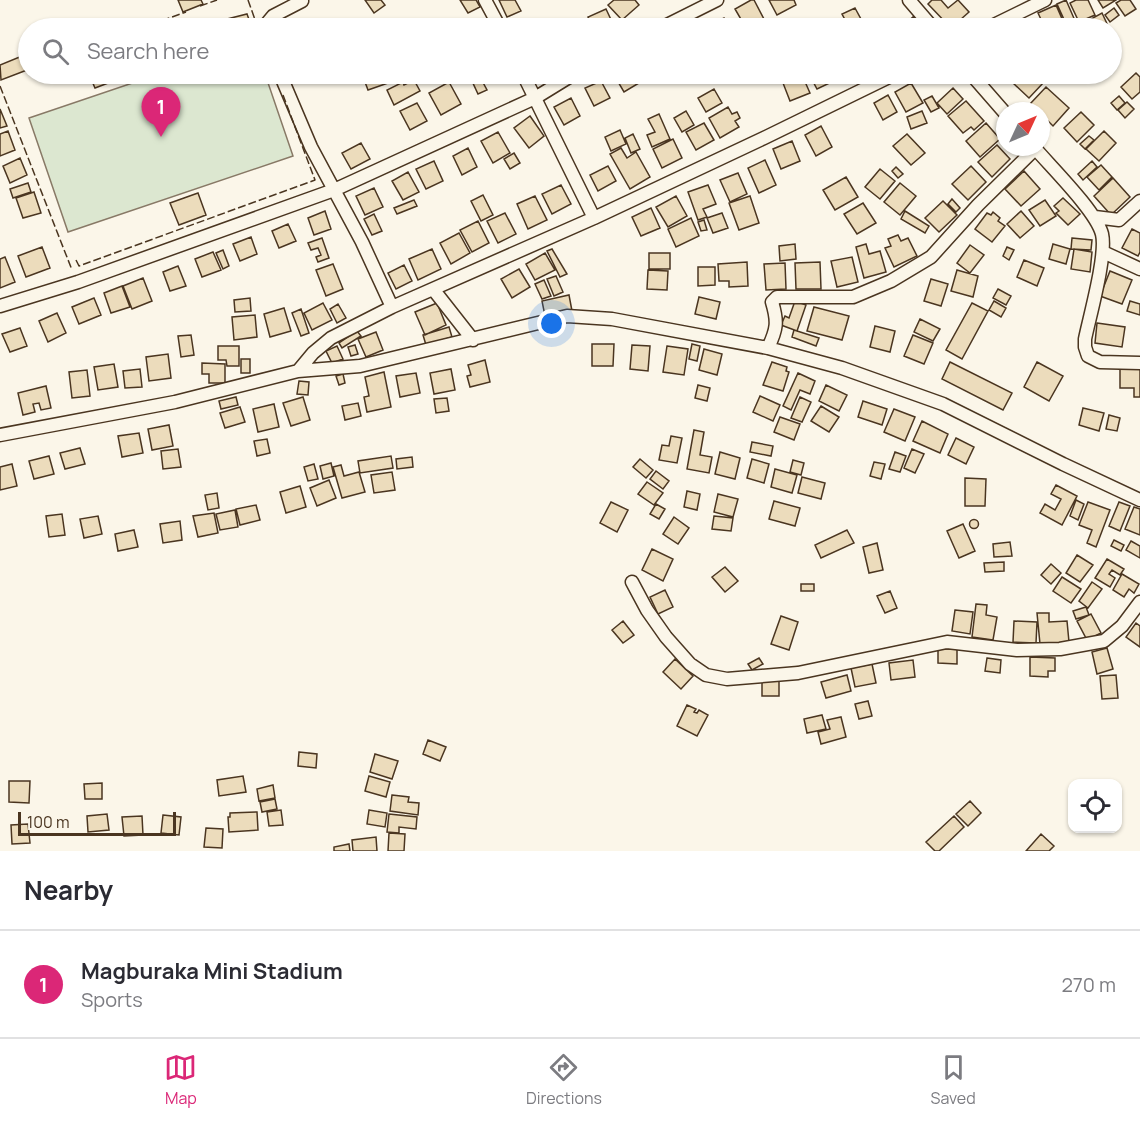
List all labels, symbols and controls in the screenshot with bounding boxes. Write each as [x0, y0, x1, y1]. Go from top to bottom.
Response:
search box [18, 18, 1122, 84]
icon: search [39, 35, 72, 68]
text: Search here [87, 36, 209, 66]
pin: 1 [142, 88, 180, 137]
north arrow [996, 102, 1050, 156]
your location [537, 309, 566, 338]
map controls [1068, 779, 1122, 833]
button: locate [1068, 779, 1122, 833]
scale bar [18, 809, 176, 836]
text: 100 m [27, 811, 70, 833]
text: Nearby [24, 872, 113, 908]
text: Magburaka Mini Stadium [81, 956, 343, 986]
text: 1 [39, 971, 48, 998]
text: 270 m [1061, 971, 1116, 998]
text: Sports [81, 986, 143, 1013]
tab: Map [164, 1051, 197, 1109]
tab: Directions [526, 1051, 602, 1109]
tab: Saved [931, 1051, 976, 1109]

